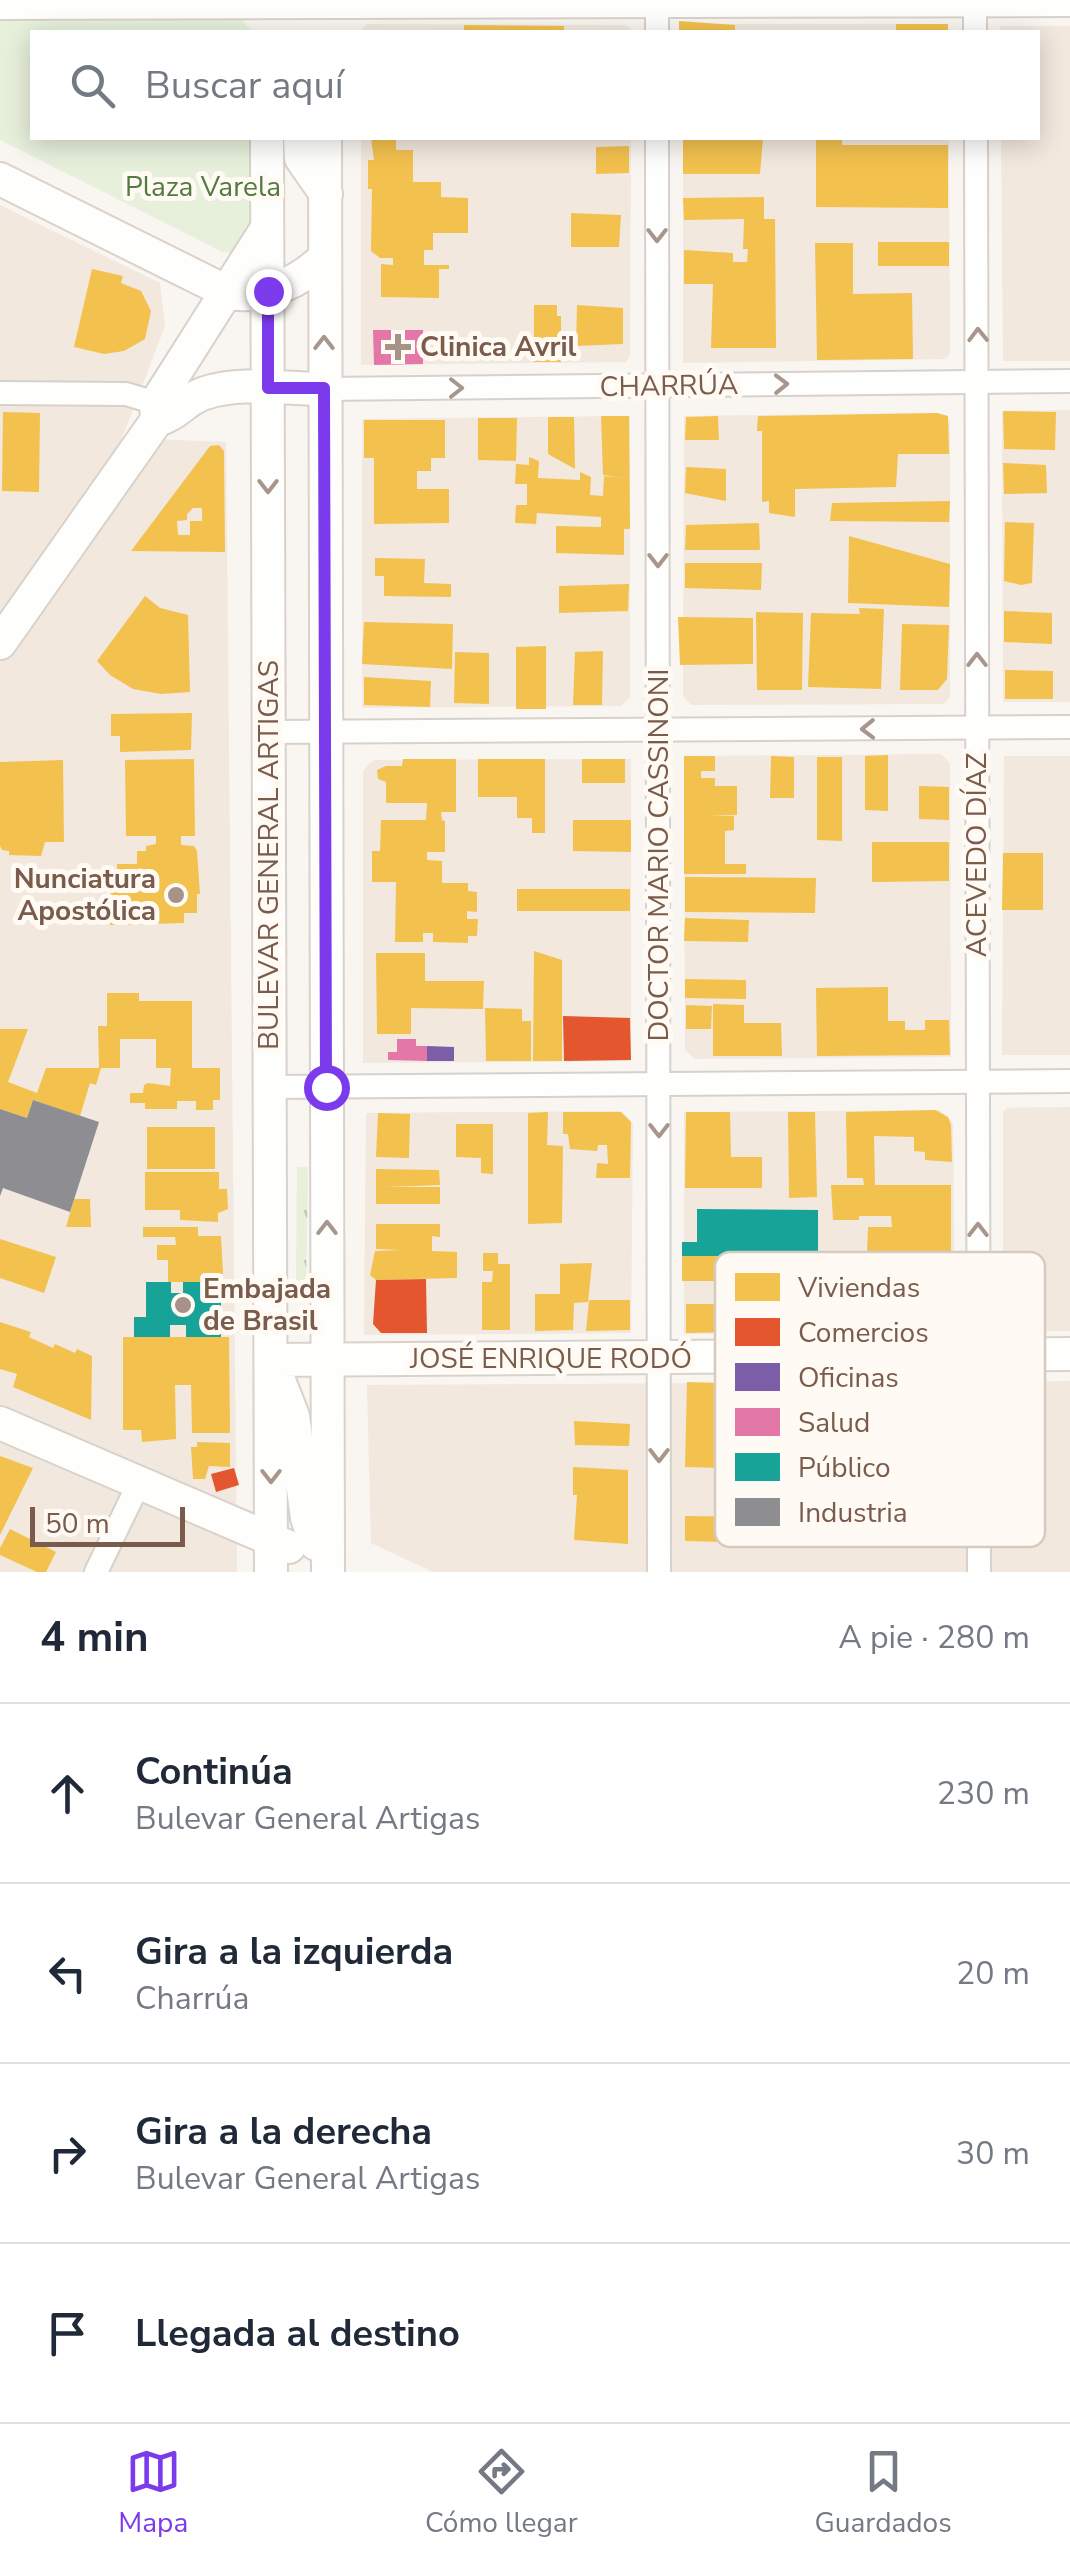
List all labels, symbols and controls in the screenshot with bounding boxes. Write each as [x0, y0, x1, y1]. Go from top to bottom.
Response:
search box [30, 30, 1040, 140]
icon: search [65, 58, 120, 113]
text: Buscar aquí [145, 60, 344, 111]
park label: Plaza Varela [125, 168, 281, 206]
one-way arrow [646, 228, 668, 243]
route end [246, 269, 292, 315]
one-way arrow [967, 326, 989, 342]
place label: Clinica Avril [420, 328, 577, 366]
one-way arrow [313, 334, 335, 350]
marker: Clinica Avril [385, 334, 411, 360]
street label: CHARRÚA [599, 366, 739, 406]
one-way arrow [774, 374, 790, 395]
one-way arrow [450, 377, 465, 399]
one-way arrow [257, 480, 279, 495]
one-way arrow [647, 552, 669, 568]
one-way arrow [966, 651, 988, 666]
street label: BULEVAR GENERAL ARTIGAS [250, 660, 288, 1050]
street label: DOCTOR MARIO CASSINONI [640, 668, 678, 1042]
one-way arrow [859, 718, 874, 740]
street label: ACEVEDO DÍAZ [958, 753, 996, 957]
place label: Nunciatura Apostólica [14, 860, 156, 930]
marker: Nunciatura Apostólica [165, 884, 187, 906]
route start [304, 1065, 350, 1111]
one-way arrow [648, 1122, 670, 1138]
one-way arrow [316, 1219, 338, 1234]
one-way arrow [967, 1221, 989, 1236]
legend [715, 1252, 1045, 1547]
text: Viviendas [797, 1269, 920, 1307]
place label: Embajada de Brasil [203, 1270, 331, 1340]
marker: Embajada de Brasil [172, 1294, 194, 1316]
text: Comercios [798, 1314, 929, 1352]
street label: JOSÉ ENRIQUE RODÓ [409, 1340, 692, 1378]
text: Oficinas [798, 1359, 899, 1397]
text: Salud [798, 1404, 870, 1442]
one-way arrow [648, 1448, 670, 1463]
text: Público [798, 1449, 891, 1487]
one-way arrow [260, 1470, 282, 1485]
text: Industria [798, 1494, 908, 1532]
scale bar [30, 1502, 185, 1546]
text: 50 m [45, 1505, 110, 1543]
text: 4 min [40, 1609, 149, 1666]
text: A pie · 280 m [838, 1616, 1030, 1659]
text: Continúa [135, 1746, 293, 1797]
icon: ahead [40, 1766, 95, 1821]
text: 230 m [937, 1772, 1030, 1815]
text: Bulevar General Artigas [135, 1797, 480, 1840]
text: Gira a la izquierda [135, 1926, 453, 1977]
icon: left [40, 1946, 95, 2001]
text: 20 m [956, 1952, 1030, 1995]
text: Charrúa [135, 1977, 250, 2020]
text: Gira a la derecha [135, 2106, 432, 2157]
icon: right [40, 2126, 95, 2181]
text: 30 m [956, 2132, 1030, 2175]
text: Bulevar General Artigas [135, 2157, 480, 2200]
icon: arrive [40, 2306, 95, 2361]
text: Llegada al destino [135, 2308, 460, 2359]
tab: Mapa [118, 2444, 188, 2542]
tab: Cómo llegar [425, 2444, 578, 2542]
tab: Guardados [814, 2444, 952, 2542]

